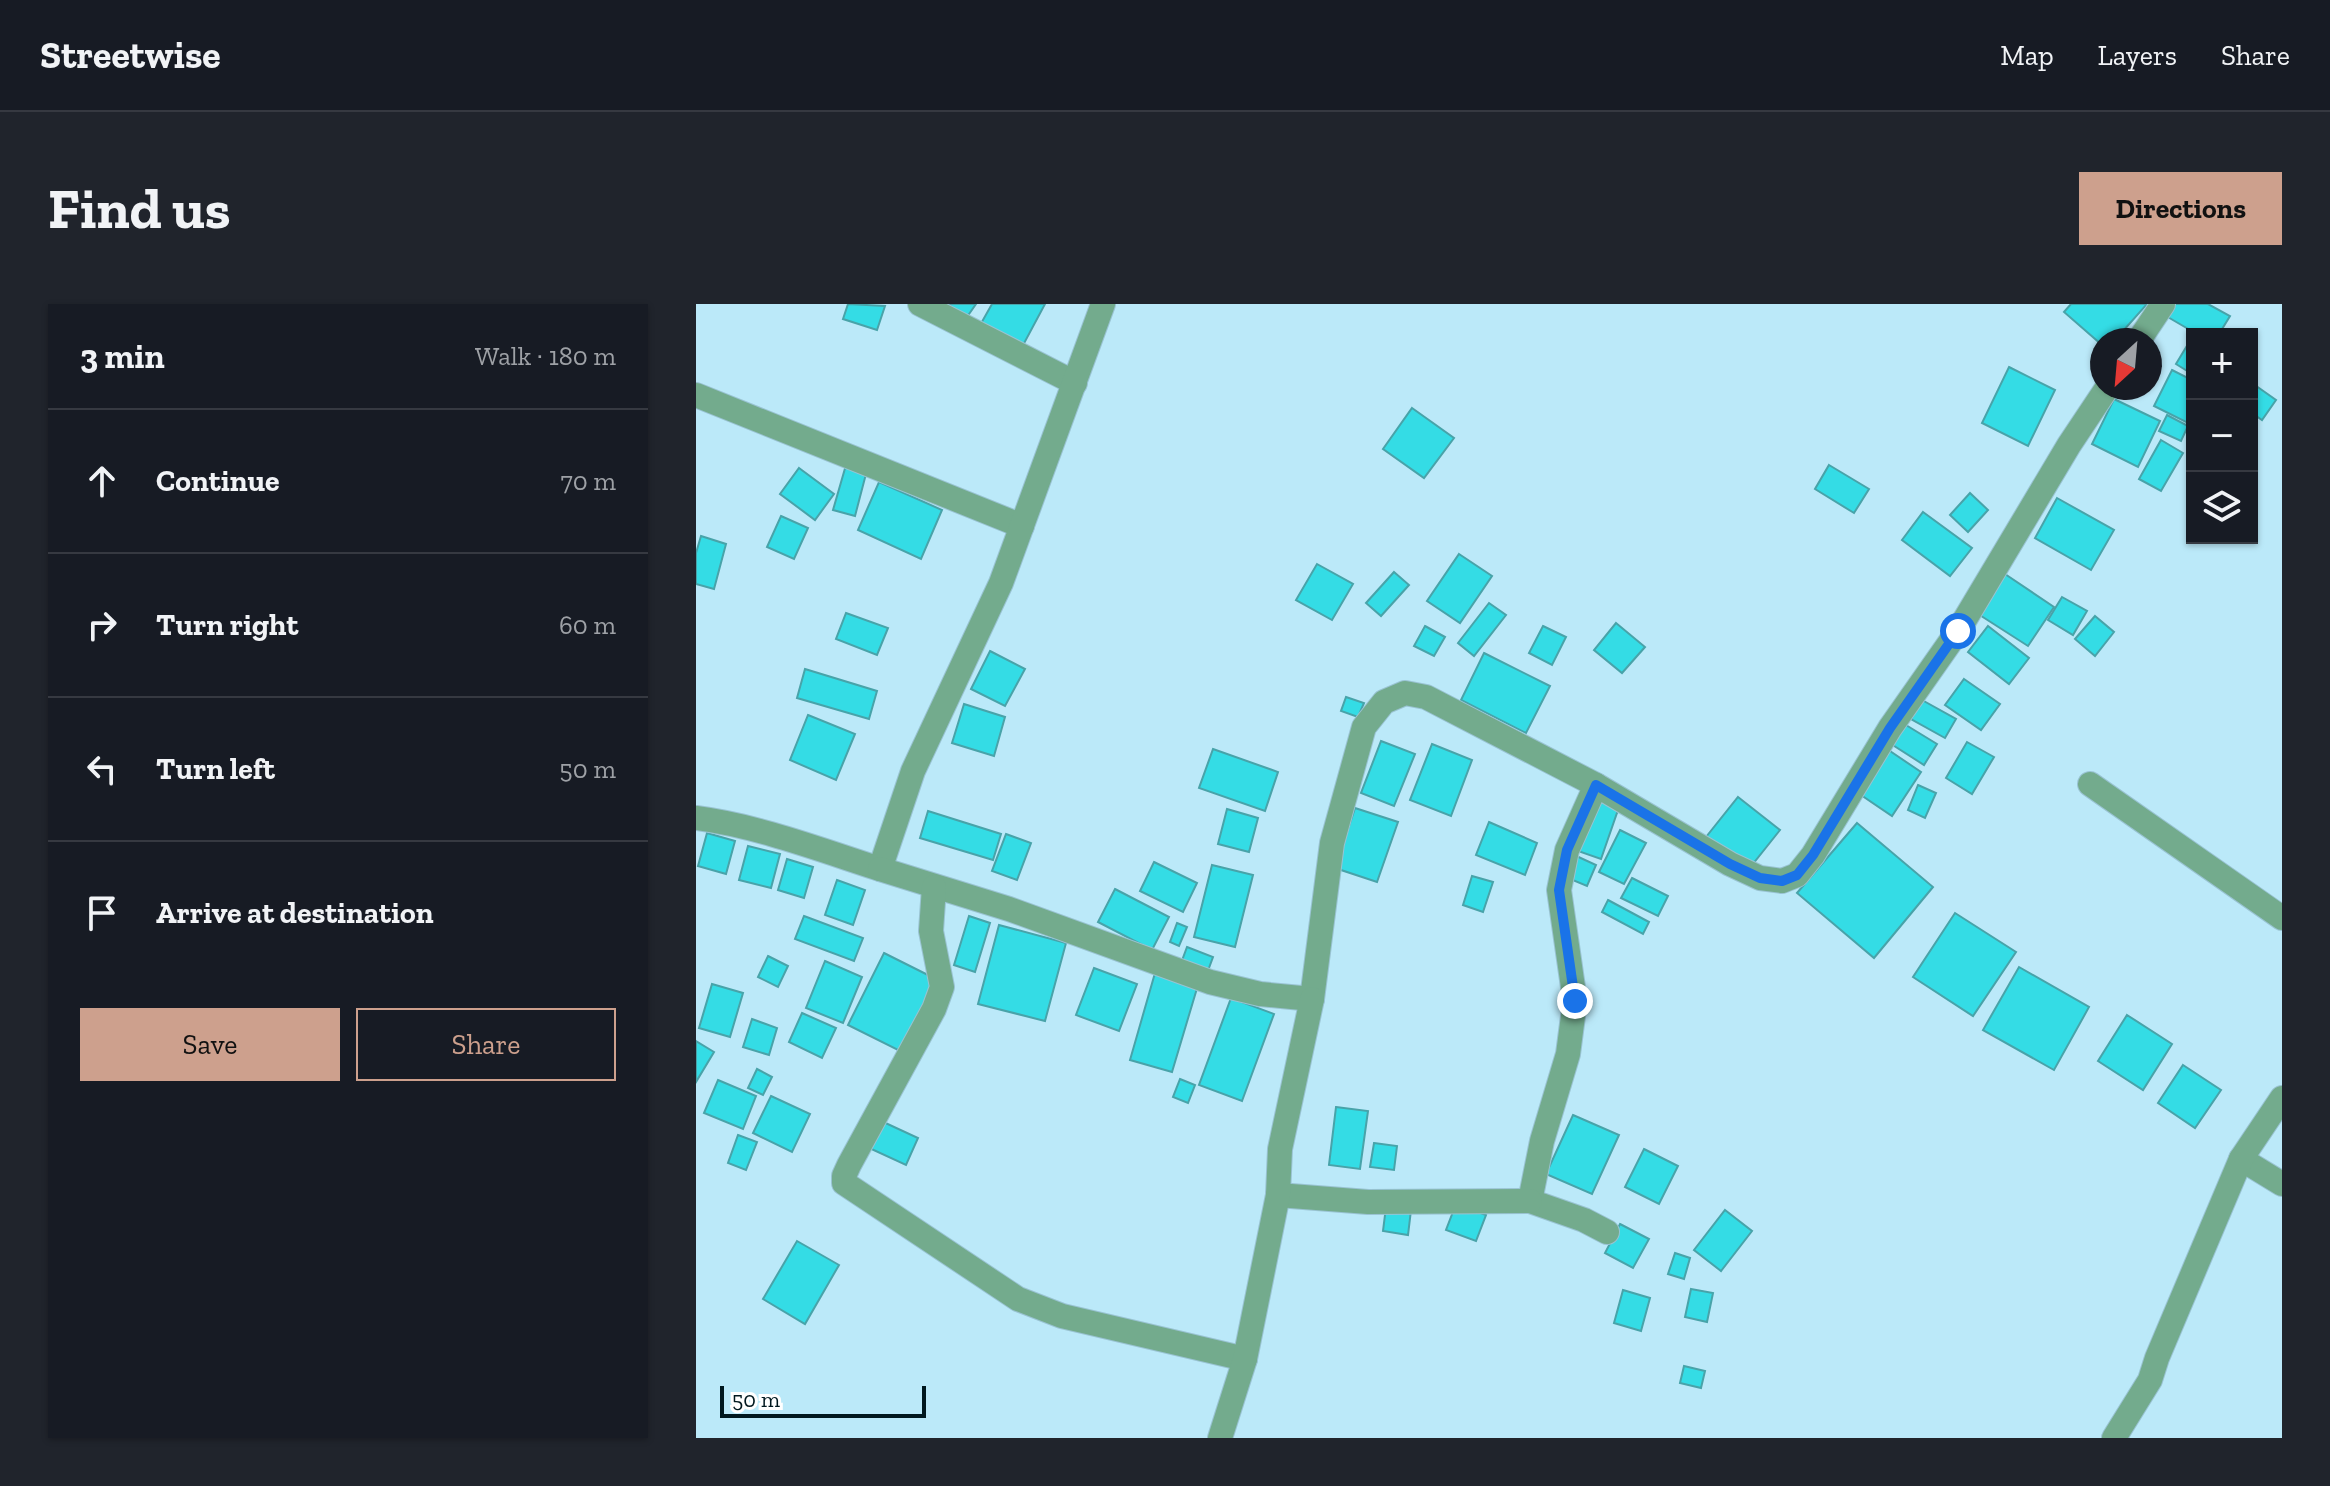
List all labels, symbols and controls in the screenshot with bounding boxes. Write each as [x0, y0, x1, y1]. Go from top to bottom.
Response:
text: Streetwise [40, 32, 221, 78]
text: Map [2000, 39, 2054, 72]
text: Layers [2098, 39, 2177, 72]
text: Share [2221, 39, 2290, 72]
button: Directions [2079, 172, 2282, 245]
text: Find us [48, 175, 231, 242]
north arrow [2090, 328, 2162, 400]
map controls [2186, 328, 2258, 544]
button: + [2186, 328, 2258, 400]
text: 3 min [80, 336, 165, 377]
text: Walk · 180 m [475, 340, 616, 372]
button: − [2186, 400, 2258, 472]
icon: ahead [80, 459, 124, 503]
text: Continue [156, 463, 280, 499]
text: 70 m [560, 465, 616, 497]
button: layers [2186, 472, 2258, 544]
icon: right [80, 603, 124, 647]
text: Turn right [156, 607, 298, 643]
text: 60 m [559, 609, 616, 641]
route start [1940, 613, 1976, 649]
icon: left [80, 747, 124, 791]
text: Turn left [156, 751, 275, 787]
text: 50 m [559, 753, 616, 785]
icon: arrive [80, 891, 124, 935]
text: Arrive at destination [156, 895, 433, 931]
route end [1557, 983, 1593, 1019]
button: Save [80, 1008, 340, 1081]
button: Share [356, 1008, 616, 1081]
scale bar [720, 1382, 926, 1418]
text: 50 m [732, 1386, 780, 1413]

